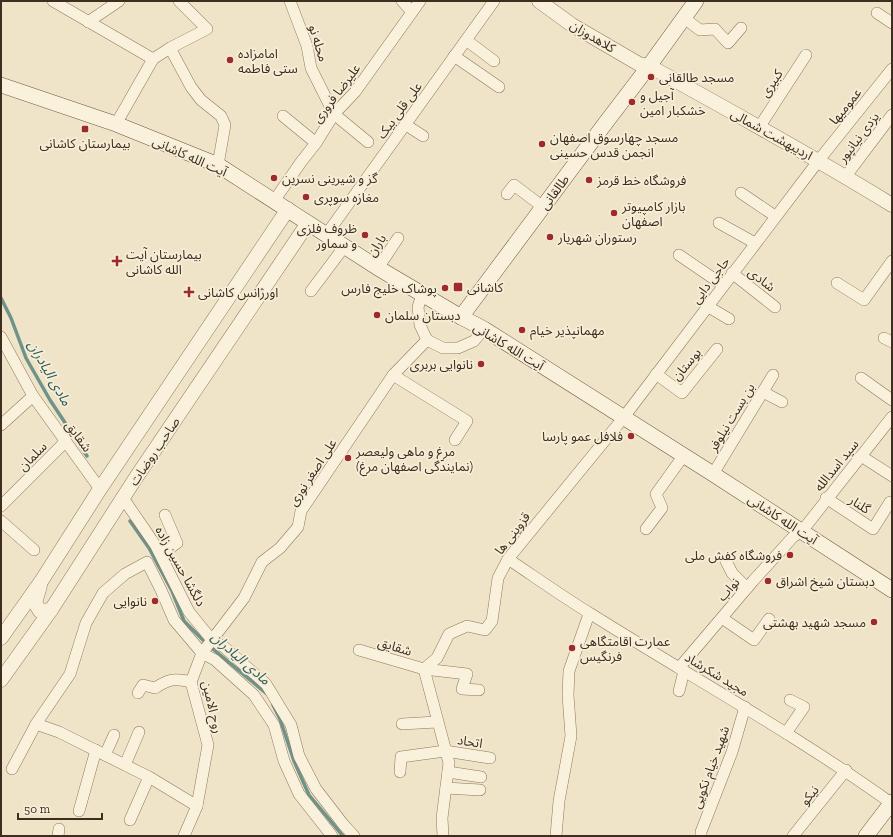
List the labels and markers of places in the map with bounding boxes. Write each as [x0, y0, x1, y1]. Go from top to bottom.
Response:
place label: امامزاده ستی فاطمه [238, 46, 298, 77]
marker: امامزاده ستی فاطمه [225, 55, 235, 65]
place label: مسجد طالقانی [659, 70, 734, 86]
marker: مسجد طالقانی [646, 72, 656, 82]
place label: آجیل و خشکبار امین [640, 88, 706, 119]
marker: آجیل و خشکبار امین [627, 97, 637, 107]
marker: بیمارستان کاشانی [80, 124, 90, 134]
place label: مسجد چهارسوق اصفهان انجمن قدس حسینی [550, 130, 678, 161]
place label: بیمارستان کاشانی [40, 136, 130, 152]
marker: مسجد چهارسوق اصفهان انجمن قدس حسینی [537, 139, 547, 149]
place label: گز و شیرینی نسرین [282, 171, 378, 187]
marker: گز و شیرینی نسرین [269, 173, 279, 183]
place label: فروشگاه خط قرمز [596, 173, 687, 188]
marker: فروشگاه خط قرمز [584, 175, 594, 185]
place label: مغازه سوپری [314, 190, 379, 207]
marker: مغازه سوپری [301, 192, 311, 202]
place label: بازار کامپیوتر اصفهان [621, 199, 685, 230]
marker: بازار کامپیوتر اصفهان [609, 208, 619, 218]
place label: ظروف فلزی و سماور [297, 221, 357, 251]
marker: ظروف فلزی و سماور [360, 230, 370, 240]
place label: رستوران شهریار [557, 230, 637, 246]
marker: رستوران شهریار [545, 232, 555, 242]
place label: بیمارستان آیت الله کاشانی [126, 247, 202, 278]
marker: بیمارستان آیت الله کاشانی [111, 255, 123, 267]
place label: کاشانی [467, 280, 504, 296]
place label: پوشاک خلیج فارس [341, 281, 437, 299]
marker: کاشانی [452, 281, 464, 293]
marker: پوشاک خلیج فارس [440, 283, 450, 293]
place label: اورژانس کاشانی [198, 285, 278, 301]
marker: اورژانس کاشانی [183, 286, 195, 298]
place label: دبستان سلمان [385, 308, 461, 324]
marker: دبستان سلمان [372, 310, 382, 320]
place label: مهمانپذیر خیام [530, 323, 605, 340]
marker: مهمانپذیر خیام [517, 325, 527, 335]
place label: نانوایی بربری [410, 357, 473, 373]
marker: نانوایی بربری [476, 359, 486, 369]
place label: فلافل عمو پارسا [542, 429, 623, 446]
marker: فلافل عمو پارسا [626, 431, 636, 441]
place label: مرغ و ماهی ولیعصر (نمایندگی اصفهان مرغ) [355, 444, 474, 477]
marker: مرغ و ماهی ولیعصر (نمایندگی اصفهان مرغ) [343, 453, 353, 463]
place label: فروشگاه کفش ملی [685, 548, 782, 564]
marker: فروشگاه کفش ملی [785, 550, 795, 560]
place label: دبستان شیخ اشراق [776, 574, 875, 592]
marker: دبستان شیخ اشراق [763, 576, 773, 586]
place label: نانوایی [114, 594, 147, 610]
marker: نانوایی [150, 596, 160, 606]
place label: مسجد شهید بهشتی [763, 615, 866, 631]
marker: مسجد شهید بهشتی [869, 617, 879, 627]
place label: عمارت اقامتگاهی فرنگیس [580, 634, 671, 665]
marker: عمارت اقامتگاهی فرنگیس [567, 643, 577, 653]

